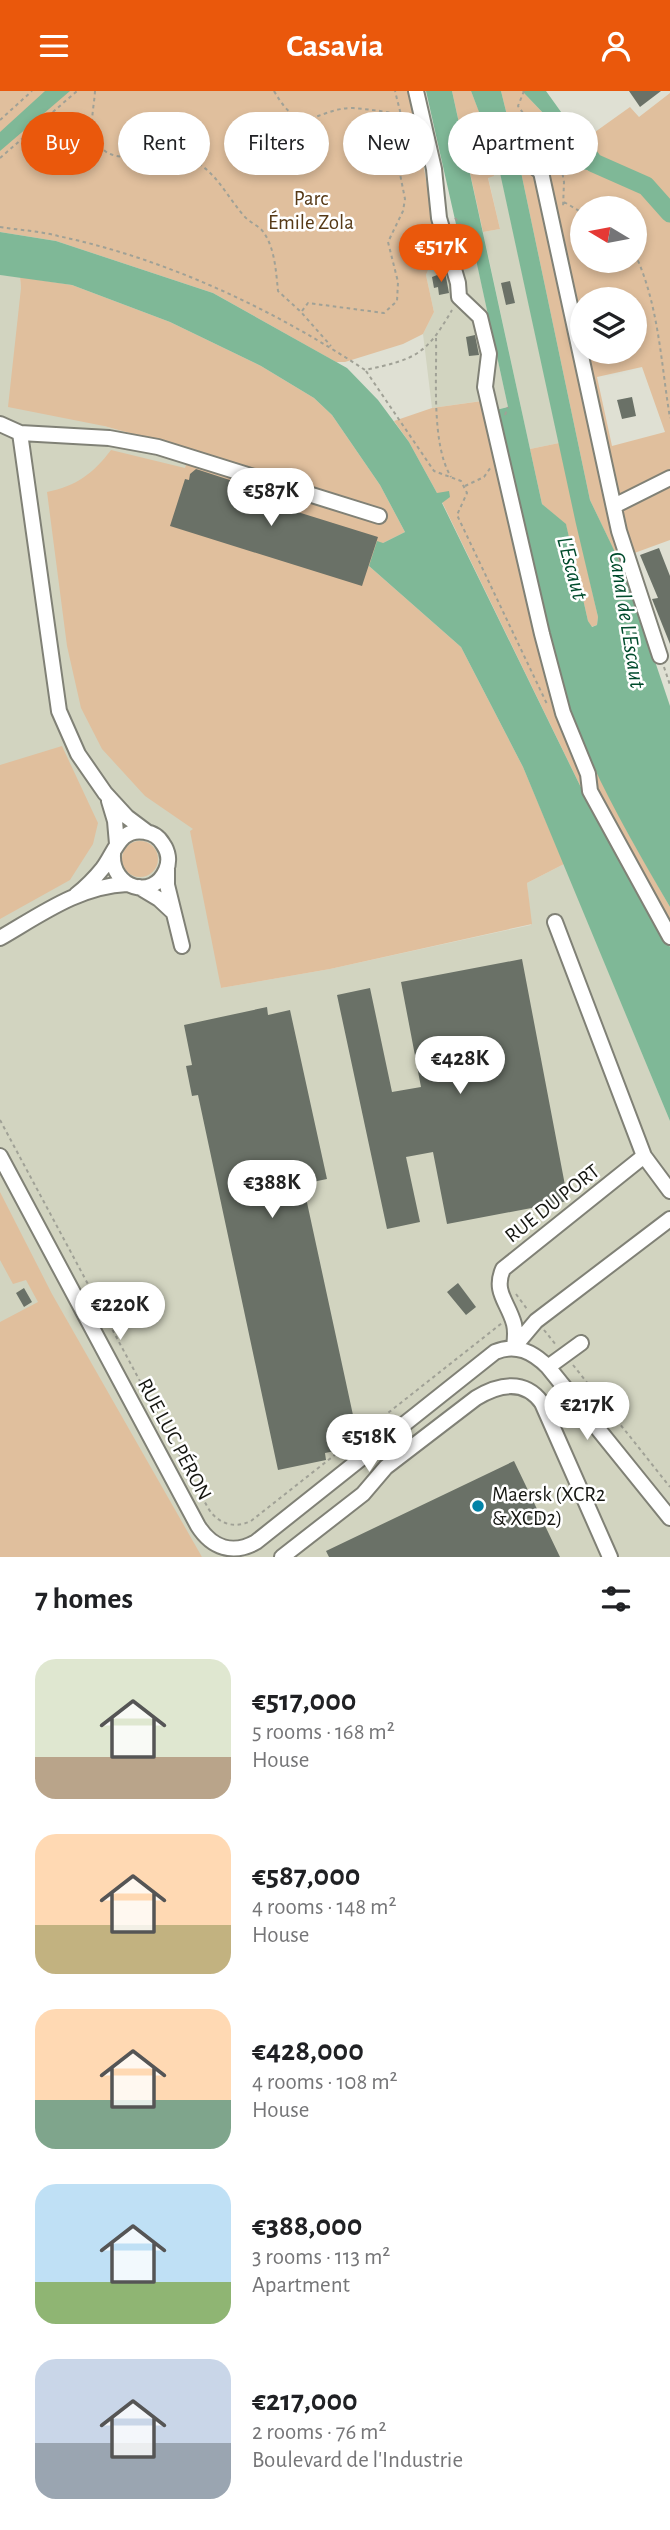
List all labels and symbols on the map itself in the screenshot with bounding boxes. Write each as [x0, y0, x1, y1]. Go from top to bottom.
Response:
park label: Parc Émile Zola [268, 188, 354, 233]
north arrow [570, 196, 648, 273]
pin: €517K [392, 225, 490, 284]
pin: €587K [222, 469, 320, 528]
water label: L'Escaut [552, 534, 591, 603]
water label: Canal de L'Escaut [604, 550, 649, 691]
pin: €428K [411, 1037, 509, 1096]
street label: RUE DU PORT [501, 1160, 604, 1247]
pin: €388K [223, 1161, 321, 1220]
pin: €220K [71, 1283, 169, 1342]
street label: RUE LUC PÉRON [134, 1374, 217, 1504]
pin: €217K [538, 1383, 636, 1442]
pin: €518K [320, 1415, 418, 1474]
place label: Maersk (XCR2 & XCD2) [492, 1484, 606, 1529]
marker: Maersk (XCR2 & XCD2) [470, 1498, 486, 1514]

